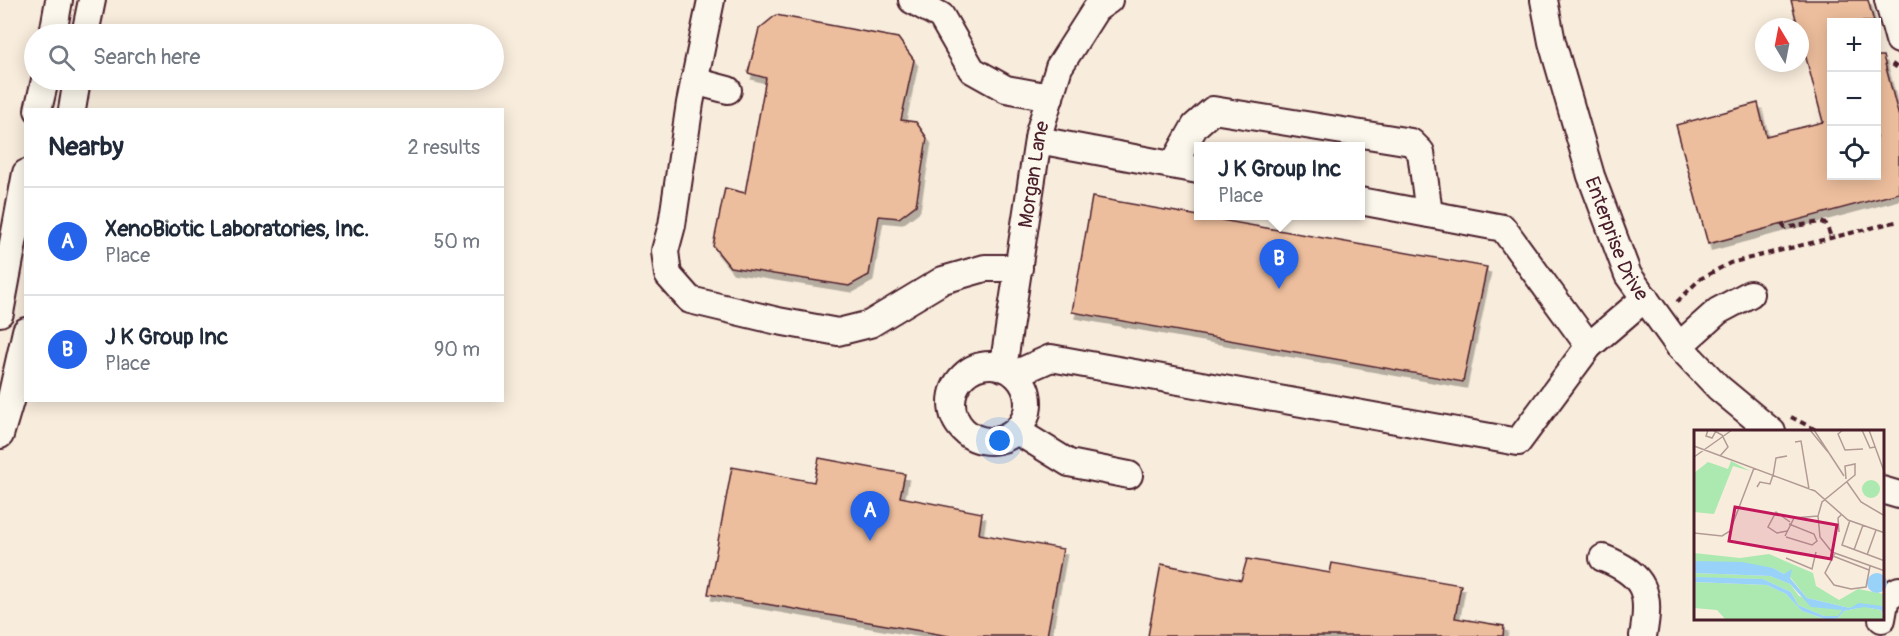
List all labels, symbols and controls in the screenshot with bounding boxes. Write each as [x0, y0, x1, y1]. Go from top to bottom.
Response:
north arrow [1755, 18, 1809, 72]
map controls [1827, 18, 1881, 180]
button: + [1827, 18, 1881, 72]
search box [24, 24, 504, 90]
icon: search [45, 41, 78, 74]
text: Search here [93, 43, 200, 71]
button: − [1827, 72, 1881, 126]
street label: Morgan Lane [1013, 118, 1055, 230]
button: locate [1827, 126, 1881, 180]
text: Nearby [48, 131, 124, 163]
text: 2 results [408, 135, 480, 160]
popup [1194, 142, 1365, 220]
text: J K Group Inc [1218, 155, 1341, 183]
street label: Enterprise Drive [1579, 173, 1654, 306]
text: Place [1218, 183, 1263, 208]
text: XenoBiotic Laboratories, Inc. [105, 215, 369, 243]
text: A [61, 229, 74, 254]
text: 50 m [433, 229, 480, 254]
pin: B [1260, 240, 1298, 289]
text: Place [105, 243, 150, 268]
text: J K Group Inc [105, 323, 228, 351]
text: B [62, 337, 73, 362]
text: 90 m [434, 337, 480, 362]
text: Place [105, 351, 150, 376]
your location [985, 426, 1014, 455]
inset map [1694, 430, 1884, 621]
pin: A [850, 492, 890, 541]

